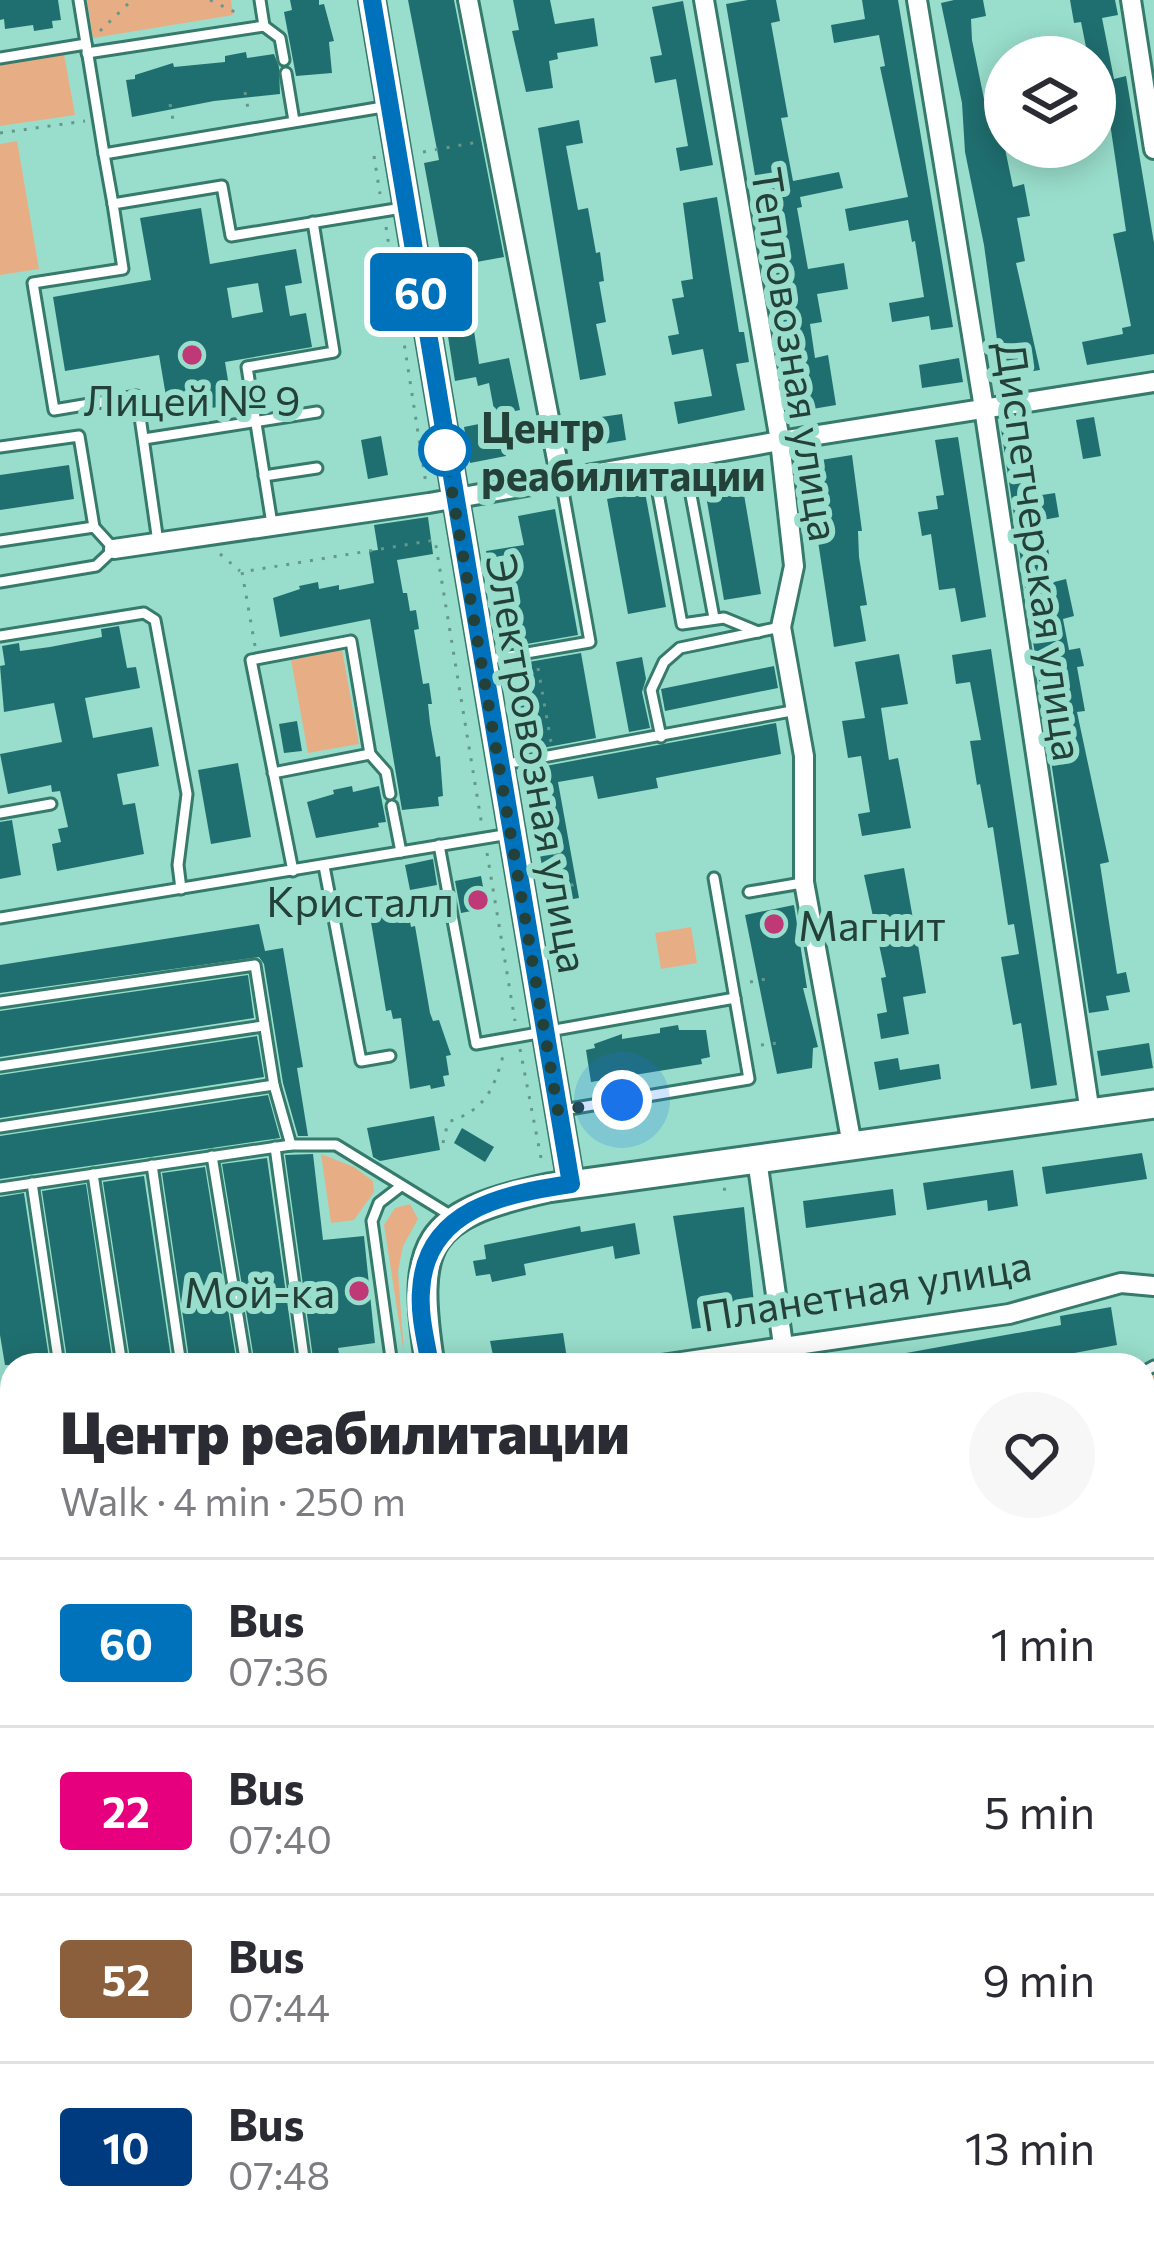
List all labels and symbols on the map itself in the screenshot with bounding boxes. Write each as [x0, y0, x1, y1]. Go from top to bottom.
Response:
street label: Тепловозная улица [742, 164, 852, 544]
line badge: 60 [367, 253, 475, 331]
street label: Диспетчерская улица [986, 338, 1096, 764]
marker: Лицей № 9 [179, 342, 205, 368]
place label: Лицей № 9 [83, 373, 301, 425]
place label: Центр реабилитации [481, 400, 766, 500]
marker: Центр реабилитации [420, 425, 470, 475]
street label: Электровозная улица [477, 549, 601, 977]
place label: Кристалл [266, 874, 454, 926]
marker: Кристалл [465, 887, 491, 913]
place label: Магнит [798, 898, 946, 950]
marker: Магнит [761, 911, 787, 937]
your location [592, 1070, 652, 1130]
street label: Планетная улица [697, 1237, 1035, 1341]
place label: Мой-ка [184, 1265, 335, 1317]
marker: Мой-ка [346, 1278, 372, 1304]

